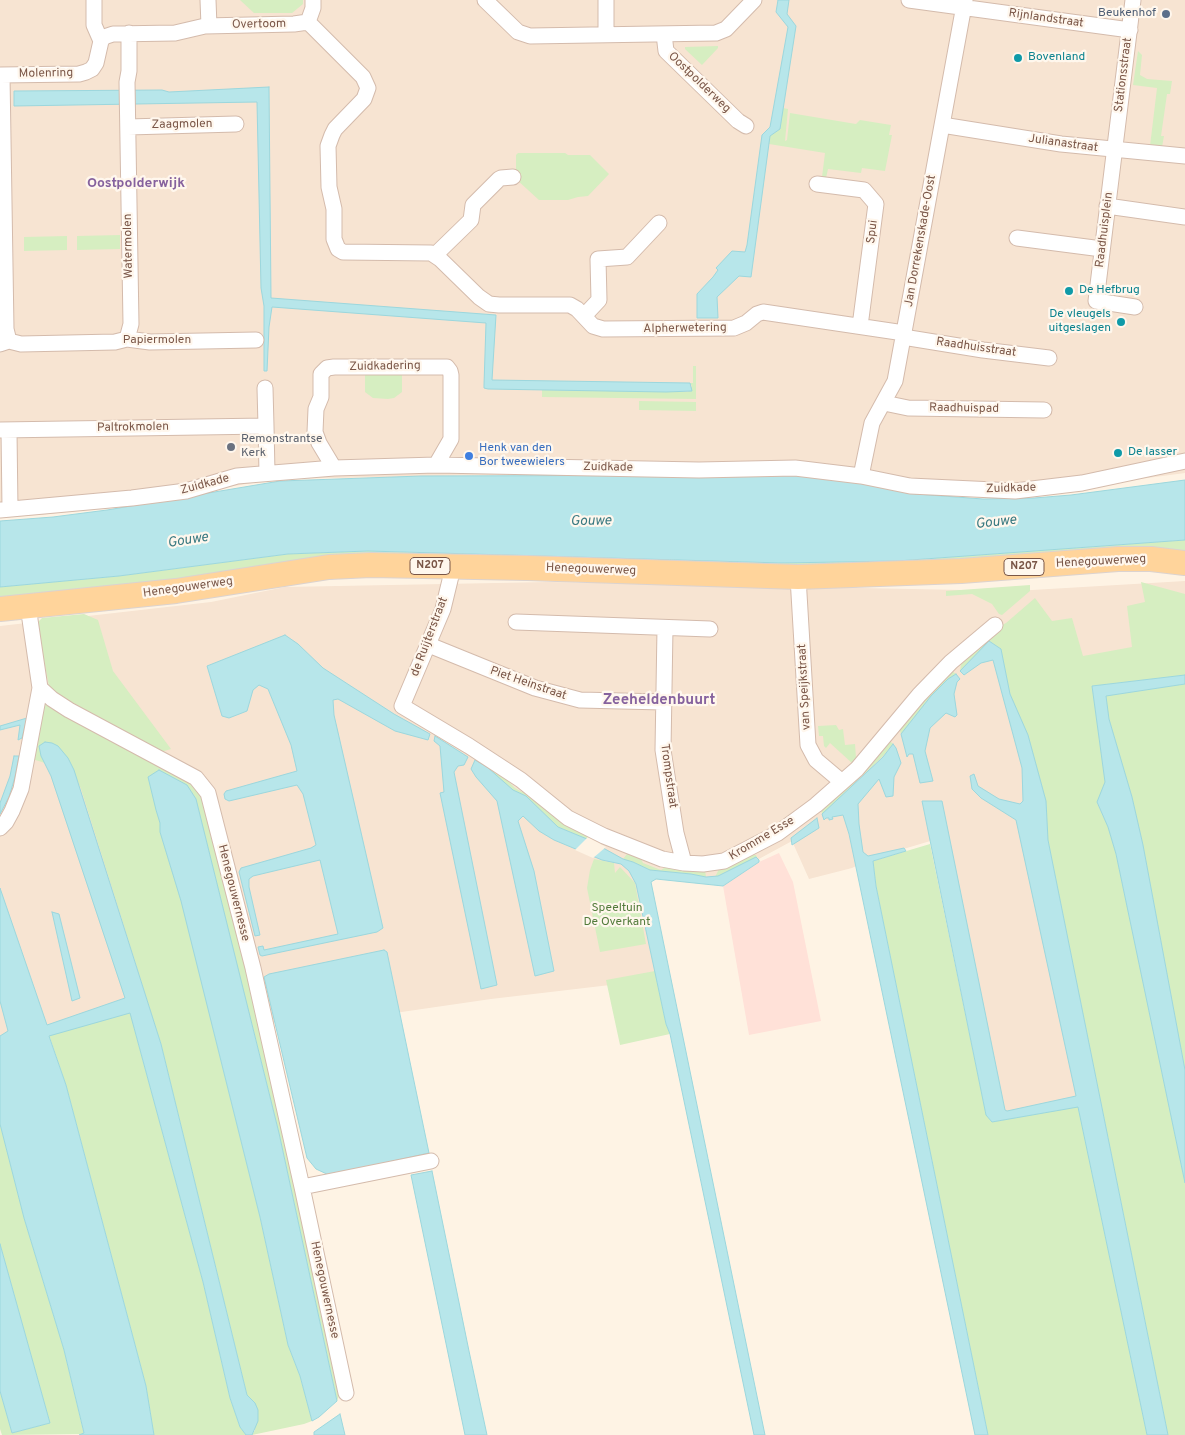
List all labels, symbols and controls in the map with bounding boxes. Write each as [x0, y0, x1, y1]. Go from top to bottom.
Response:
street label: Rijnlandstraat [1008, 7, 1084, 31]
place label: Beukenhof [1098, 7, 1156, 21]
marker: Beukenhof [1160, 8, 1172, 20]
street label: Overtoom [232, 17, 286, 33]
street label: Stationsstraat [1112, 37, 1136, 113]
street label: Oostpolderweg [665, 50, 733, 116]
place label: Bovenland [1028, 51, 1085, 65]
marker: Bovenland [1012, 52, 1024, 64]
street label: Molenring [19, 66, 73, 82]
street label: Zaagmolen [151, 117, 213, 133]
street label: Julianastraat [1027, 132, 1099, 156]
street label: Jan Dorrekenskade-Oost [902, 174, 940, 308]
district label: Oostpolderwijk [87, 176, 185, 192]
street label: Raadhuisplein [1093, 191, 1117, 269]
street label: Watermolen [121, 213, 137, 279]
street label: Spui [864, 219, 882, 245]
place label: De Hefbrug [1079, 284, 1140, 298]
marker: De Hefbrug [1063, 285, 1075, 297]
place label: De vleugels uitgeslagen [1048, 308, 1111, 336]
marker: De vleugels uitgeslagen [1115, 316, 1127, 328]
street label: Alpherwetering [643, 321, 727, 337]
street label: Papiermolen [123, 334, 191, 348]
street label: Raadhuisstraat [935, 335, 1017, 361]
street label: Zuidkadering [349, 359, 421, 375]
street label: Raadhuispad [929, 401, 999, 417]
street label: Paltrokmolen [97, 420, 169, 436]
place label: Remonstrantse Kerk [241, 433, 322, 461]
marker: Remonstrantse Kerk [225, 441, 237, 453]
place label: Henk van den Bor tweewielers [479, 442, 565, 470]
place label: De lasser [1128, 446, 1177, 460]
marker: De lasser [1112, 447, 1124, 459]
marker: Henk van den Bor tweewielers [463, 450, 475, 462]
street label: Zuidkade [583, 460, 633, 476]
street label: Zuidkade [179, 472, 231, 498]
street label: Zuidkade [986, 481, 1036, 497]
water label: Gouwe [570, 513, 612, 531]
water label: Gouwe [975, 513, 1017, 533]
water label: Gouwe [166, 530, 210, 552]
street label: Henegouwerweg [1055, 552, 1147, 572]
road number: N207 [410, 558, 450, 574]
road number: N207 [1004, 558, 1044, 576]
street label: Henegouwerweg [546, 561, 636, 579]
street label: Henegouwerweg [142, 575, 234, 601]
street label: de Ruijterstraat [408, 595, 452, 679]
street label: van Speijkstraat [796, 644, 814, 730]
street label: Piet Heinstraat [488, 664, 568, 704]
district label: Zeeheldenbuurt [603, 692, 715, 710]
street label: Trompstraat [656, 743, 680, 809]
street label: Kromme Esse [727, 814, 797, 864]
street label: Henegouwernesse [214, 843, 252, 943]
park label: Speeltuin De Overkant [584, 902, 650, 930]
street label: Henegouwernesse [307, 1240, 341, 1340]

